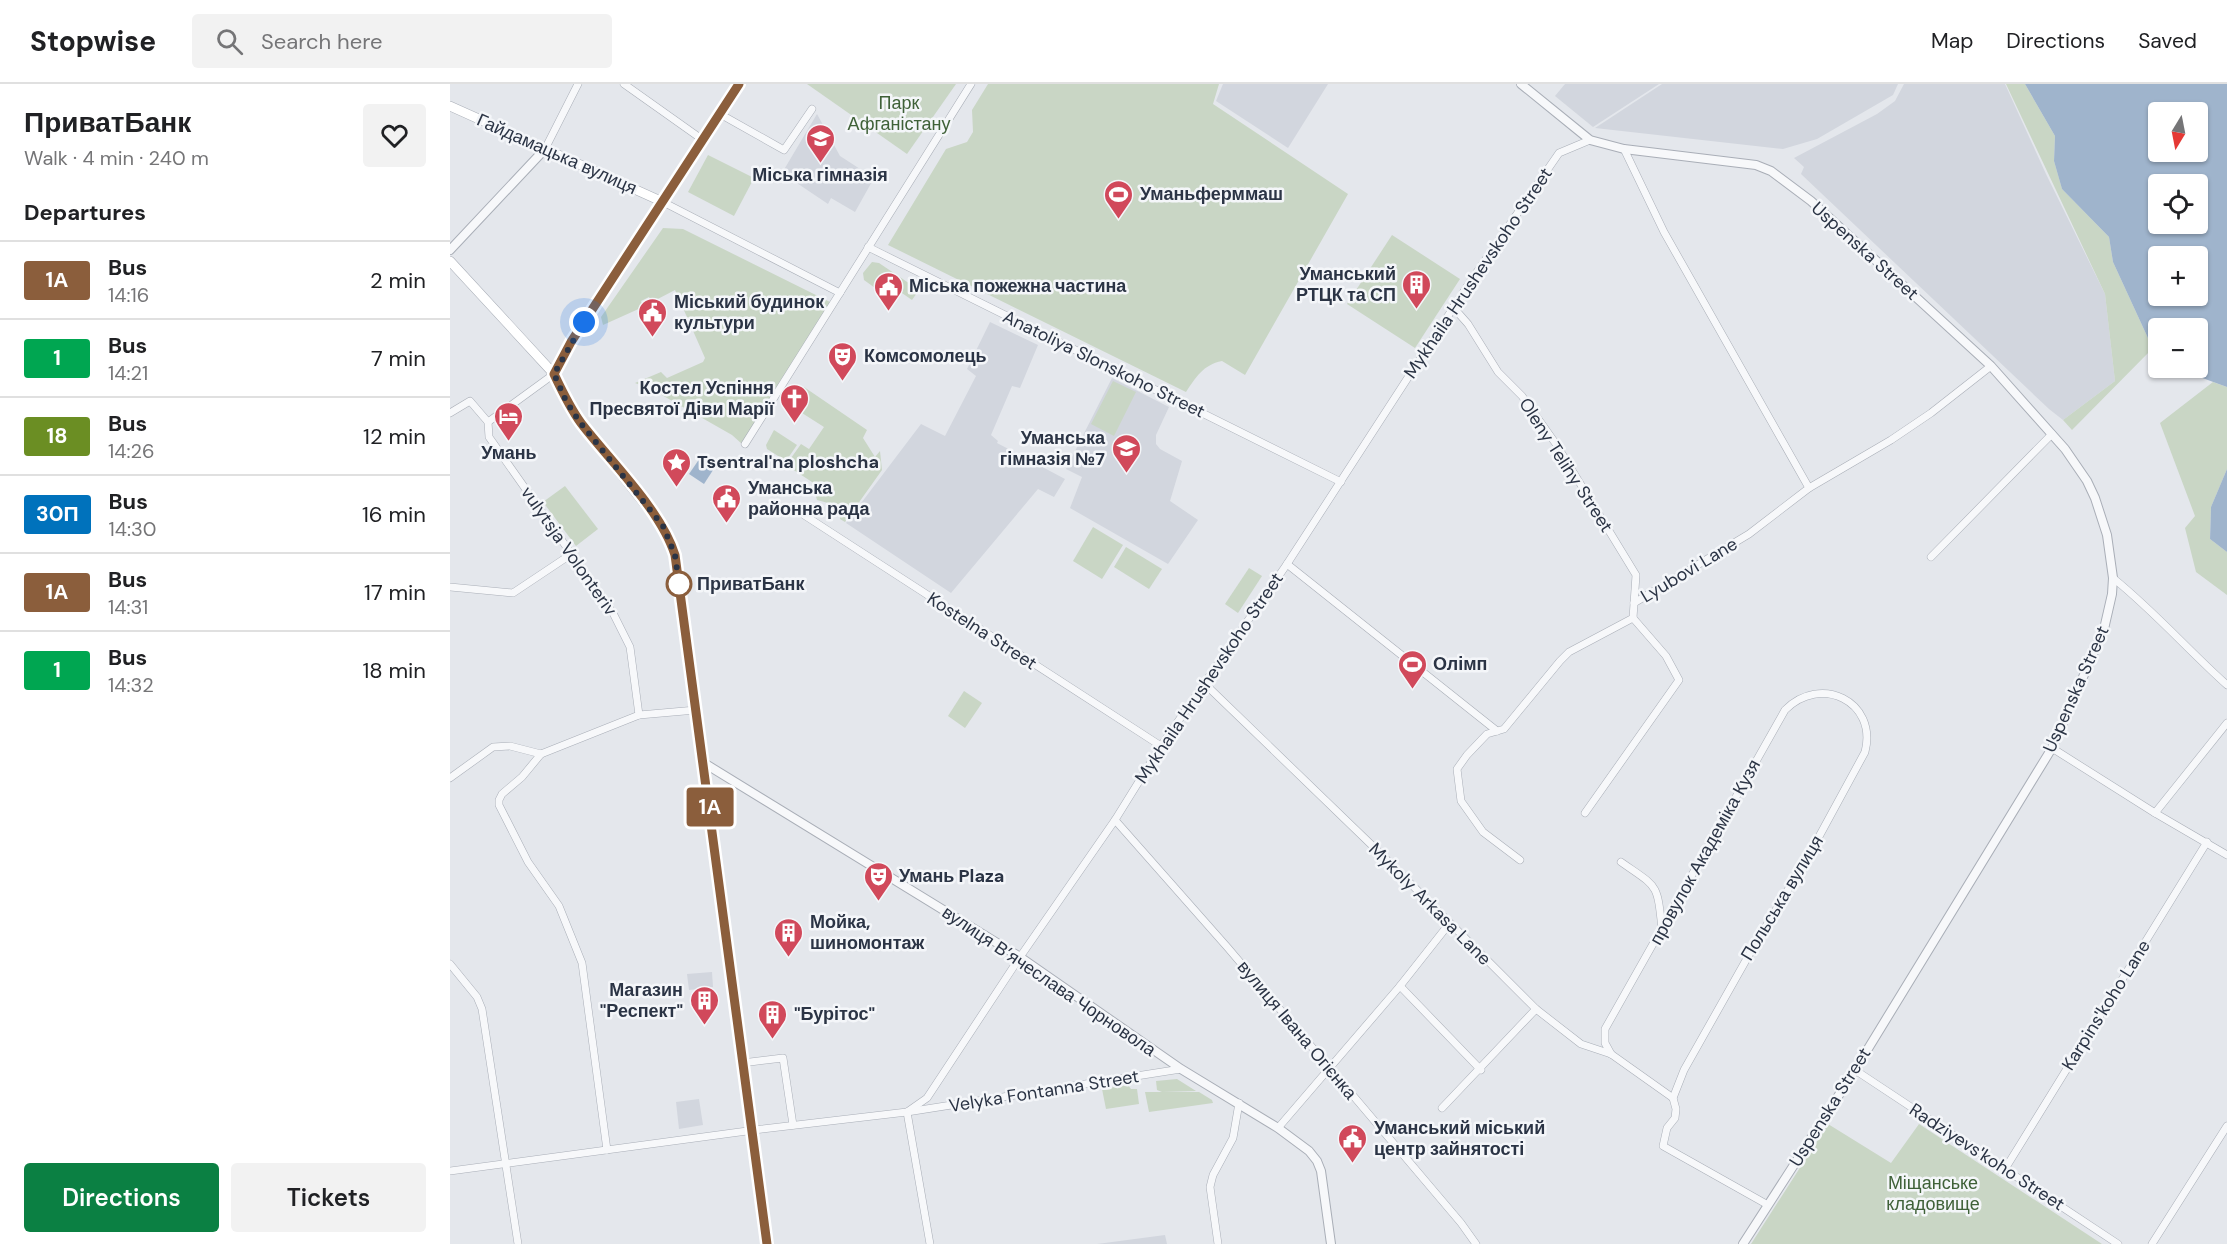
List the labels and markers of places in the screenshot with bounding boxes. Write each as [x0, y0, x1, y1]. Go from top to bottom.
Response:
school or university icon: Міська гімназія [804, 122, 836, 164]
place label: Міська гімназія [752, 163, 888, 187]
sports icon: Уманьферммаш [1103, 178, 1135, 220]
place label: Уманьферммаш [1140, 182, 1283, 206]
place label: Уманський РТЦК та СП [1296, 262, 1396, 307]
building icon: Уманський РТЦК та СП [1401, 268, 1433, 310]
public building icon: Міська пожежна частина [872, 270, 904, 312]
place label: Міська пожежна частина [909, 274, 1127, 298]
place label: Міський будинок культури [674, 290, 825, 335]
public building icon: Міський будинок культури [637, 296, 669, 338]
theatre icon: Комсомолець [827, 340, 859, 382]
place label: Комсомолець [864, 344, 987, 368]
place label: Костел Успіння Пресвятої Діви Марії [590, 376, 775, 421]
church icon: Костел Успіння Пресвятої Діви Марії [779, 382, 811, 424]
hotel icon: Умань [493, 400, 525, 442]
place label: Уманська гімназія №7 [1000, 426, 1106, 471]
school or university icon: Уманська гімназія №7 [1110, 432, 1142, 474]
place label: Умань [481, 441, 537, 465]
place icon: Tsentral'na ploshcha [660, 446, 692, 488]
place label: Tsentral'na ploshcha [697, 450, 879, 474]
place label: Уманська районна рада [748, 476, 870, 521]
public building icon: Уманська районна рада [711, 482, 743, 524]
marker: ПриватБанк [666, 571, 692, 597]
place label: ПриватБанк [697, 572, 805, 596]
sports icon: Олімп [1396, 648, 1428, 690]
place label: Олімп [1433, 652, 1487, 676]
theatre icon: Умань Plaza [862, 860, 894, 902]
place label: Умань Plaza [899, 864, 1004, 888]
place label: Мойка, шиномонтаж [810, 910, 924, 955]
building icon: Мойка, шиномонтаж [773, 916, 805, 958]
place label: Магазин "Респект" [600, 978, 683, 1023]
building icon: Магазин "Респект" [688, 984, 720, 1026]
building icon: "Бурітос" [757, 998, 789, 1040]
place label: "Бурітос" [794, 1002, 875, 1026]
place label: Уманський міський центр зайнятості [1374, 1116, 1545, 1161]
public building icon: Уманський міський центр зайнятості [1337, 1122, 1369, 1164]

